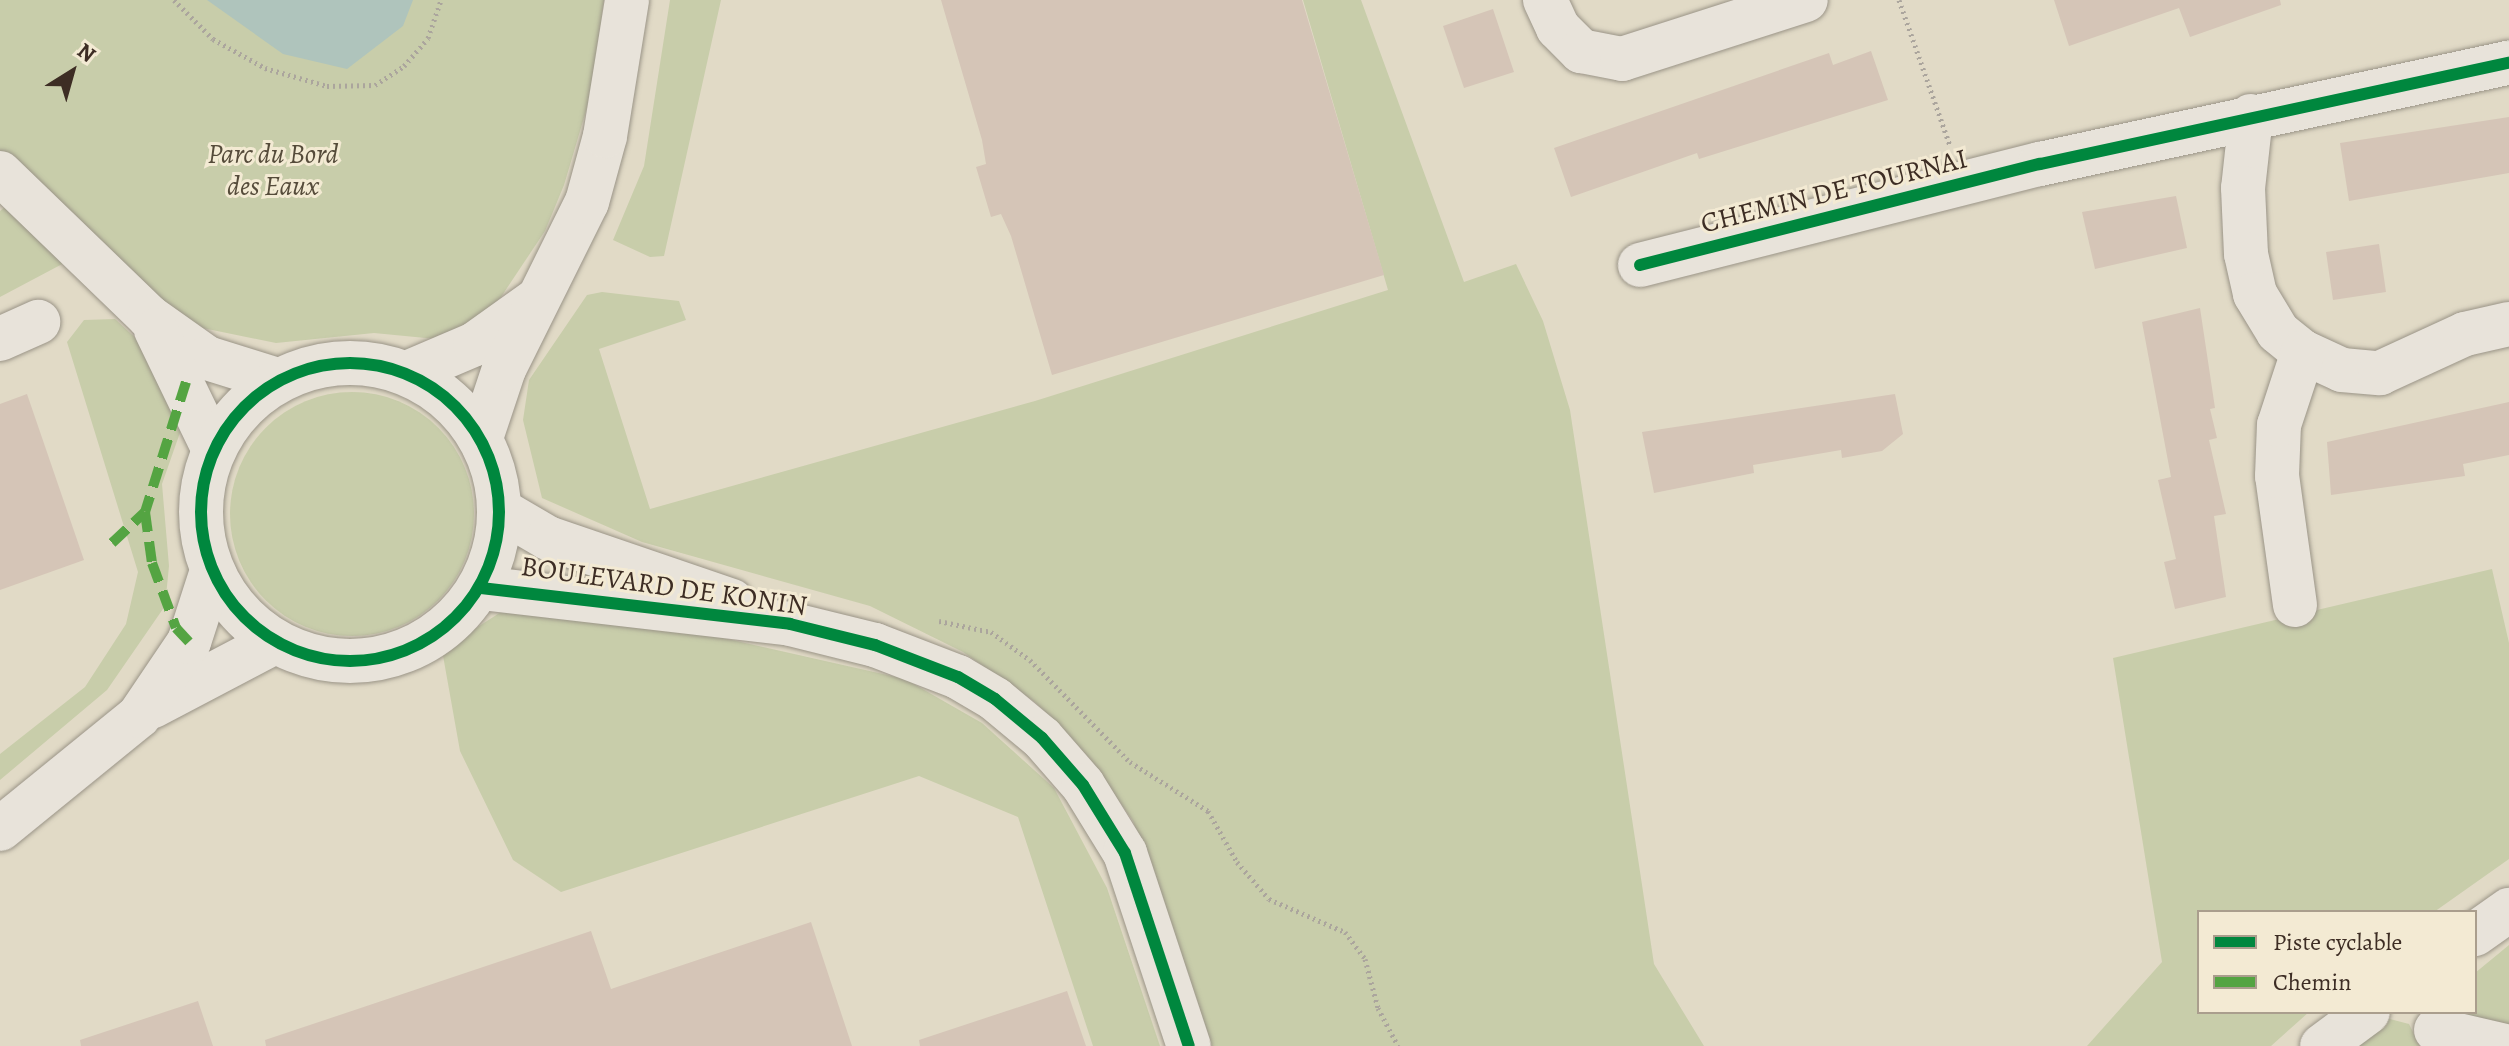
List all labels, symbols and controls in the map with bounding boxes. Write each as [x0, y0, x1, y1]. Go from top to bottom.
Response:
north arrow [32, 32, 112, 112]
text: N [71, 36, 102, 70]
park label: Parc du Bord des Eaux [207, 137, 339, 203]
street label: CHEMIN DE TOURNAI [1697, 142, 1971, 240]
street label: BOULEVARD DE KONIN [519, 549, 809, 623]
legend [2197, 910, 2477, 1014]
text: Piste cyclable [2273, 926, 2402, 958]
text: Chemin [2273, 966, 2351, 998]

